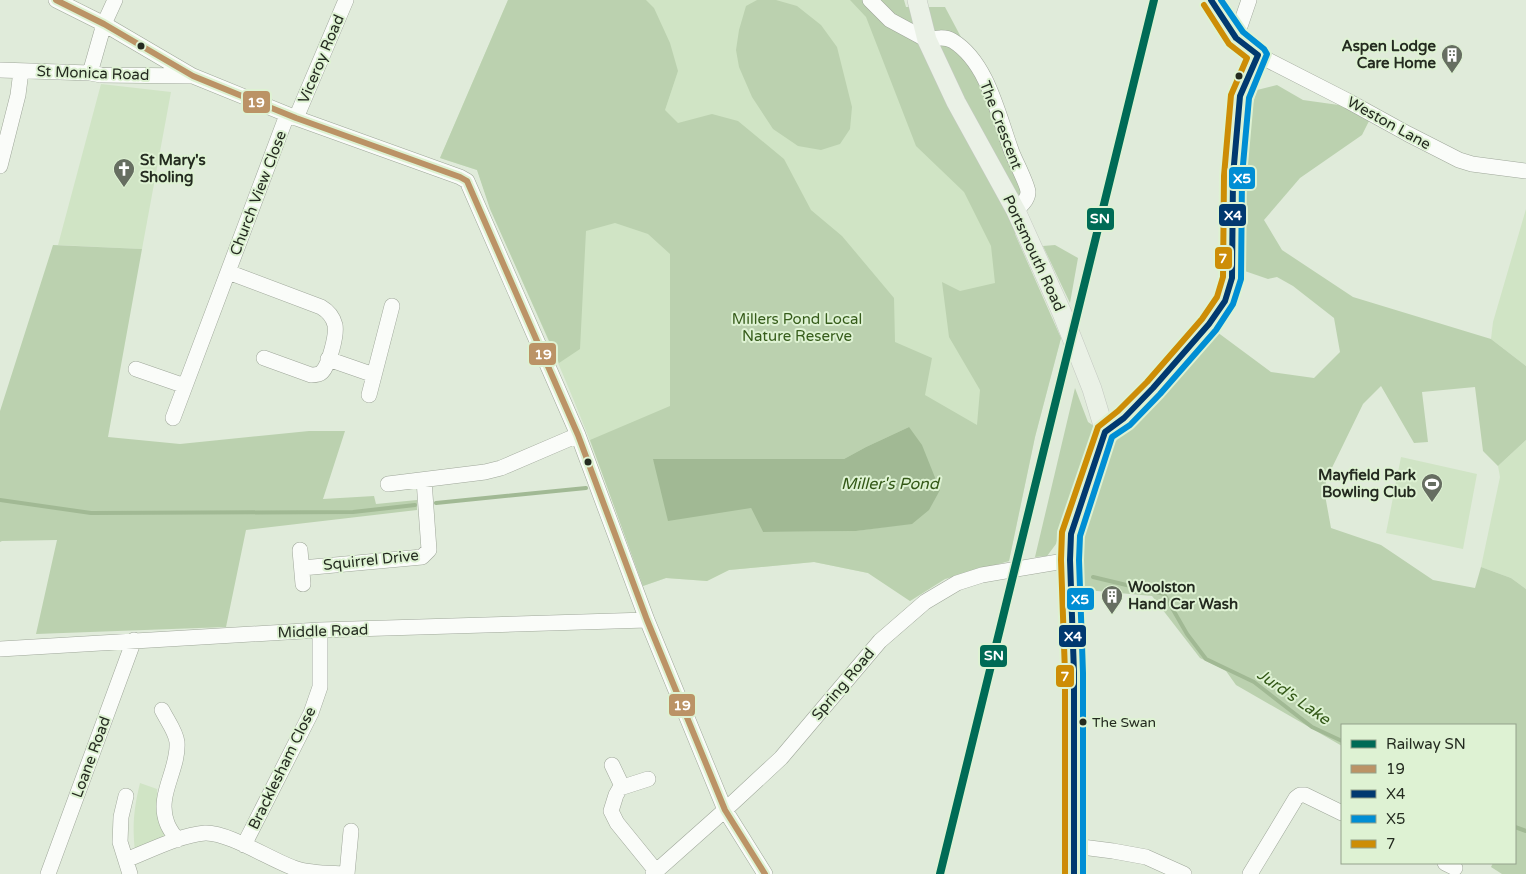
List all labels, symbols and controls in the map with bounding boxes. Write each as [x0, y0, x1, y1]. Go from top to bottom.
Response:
street label: Viceroy Road [294, 12, 348, 106]
place label: Aspen Lodge Care Home [1341, 37, 1437, 72]
unlabelled marker [136, 41, 146, 51]
building icon: Aspen Lodge Care Home [1440, 43, 1464, 74]
street label: St Monica Road [36, 62, 150, 84]
unlabelled marker [1234, 71, 1244, 81]
street label: The Crescent [976, 78, 1026, 172]
line badge: 19 [242, 90, 271, 114]
street label: Weston Lane [1344, 93, 1434, 153]
text: 19 [247, 94, 265, 111]
street label: Church View Close [226, 128, 290, 258]
place label: St Mary's Sholing [140, 151, 206, 187]
church icon: St Mary's Sholing [112, 157, 136, 188]
line badge: X5 [1228, 166, 1256, 190]
text: X5 [1233, 170, 1251, 187]
street label: Portsmouth Road [999, 192, 1069, 314]
line badge: X4 [1218, 203, 1247, 227]
line badge: SN [1086, 207, 1115, 231]
text: X4 [1224, 207, 1242, 224]
text: SN [1090, 210, 1110, 227]
line badge: 7 [1214, 246, 1233, 270]
text: 7 [1219, 250, 1228, 267]
park label: Millers Pond Local Nature Reserve [732, 310, 862, 345]
line badge: 19 [528, 342, 557, 366]
text: 19 [534, 346, 552, 363]
unlabelled marker [583, 457, 593, 467]
place label: Mayfield Park Bowling Club [1318, 466, 1417, 502]
sports icon: Mayfield Park Bowling Club [1420, 472, 1444, 503]
water label: Miller's Pond [841, 474, 941, 494]
street label: Squirrel Drive [322, 546, 420, 574]
place label: Woolston Hand Car Wash [1128, 578, 1238, 613]
building icon: Woolston Hand Car Wash [1100, 584, 1124, 615]
line badge: X5 [1066, 587, 1095, 611]
text: X5 [1071, 591, 1089, 608]
street label: Middle Road [277, 620, 369, 642]
line badge: X4 [1058, 624, 1087, 648]
text: X4 [1064, 628, 1082, 645]
street label: Spring Road [808, 644, 878, 724]
line badge: SN [979, 644, 1008, 668]
text: SN [984, 647, 1004, 664]
line badge: 7 [1055, 664, 1075, 688]
water label: Jurd's Lake [1253, 664, 1335, 730]
text: 7 [1061, 668, 1070, 685]
line badge: 19 [668, 693, 696, 717]
text: 19 [673, 697, 691, 714]
street label: Bracklesham Close [244, 704, 320, 832]
street label: Loane Road [68, 714, 114, 800]
place label: The Swan [1092, 714, 1156, 731]
marker: The Swan [1078, 717, 1088, 727]
legend [1341, 724, 1516, 864]
text: Railway SN [1386, 735, 1466, 753]
text: 19 [1386, 760, 1405, 778]
text: X4 [1386, 785, 1406, 803]
text: X5 [1386, 810, 1406, 828]
text: 7 [1386, 835, 1395, 853]

